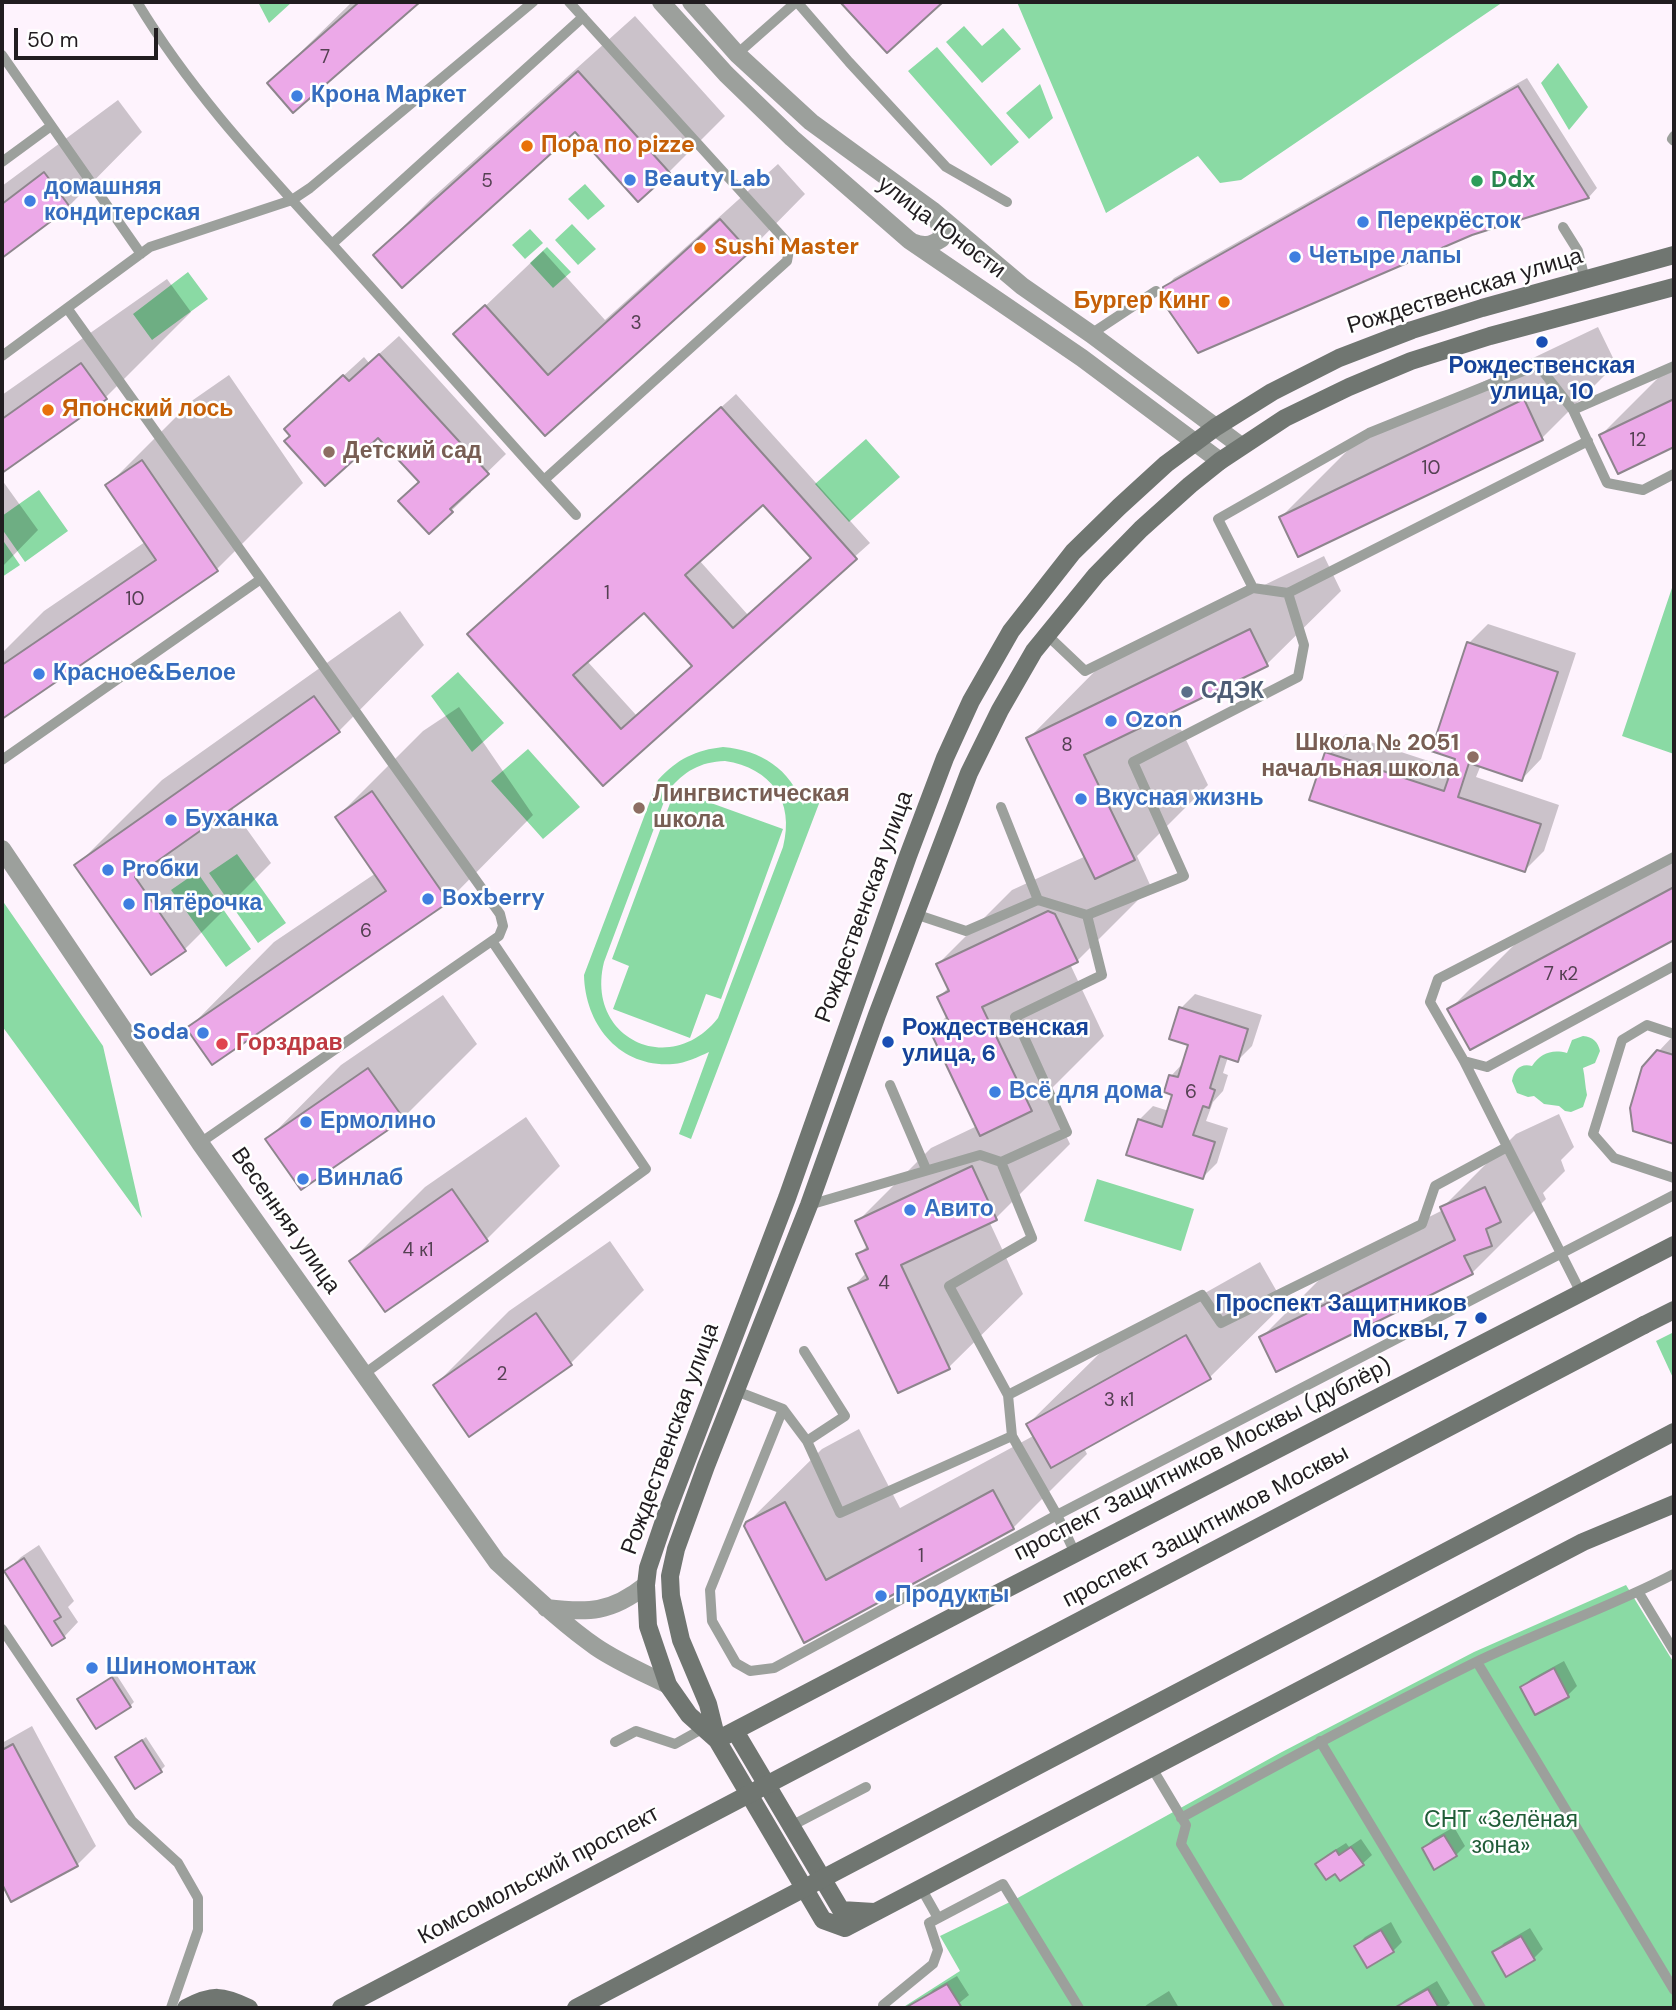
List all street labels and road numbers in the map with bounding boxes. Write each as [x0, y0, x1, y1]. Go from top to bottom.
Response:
street label: улица Юности [872, 171, 1010, 285]
street label: Рождественская улица [1344, 243, 1586, 341]
street label: Рождественская улица [810, 787, 920, 1027]
street label: Весенняя улица [224, 1143, 346, 1299]
street label: Рождественская улица [616, 1319, 726, 1559]
street label: проспект Защитников Москвы (дублёр) [1010, 1352, 1396, 1568]
street label: проспект Защитников Москвы [1058, 1440, 1354, 1614]
street label: Комсомольский проспект [414, 1801, 664, 1951]

